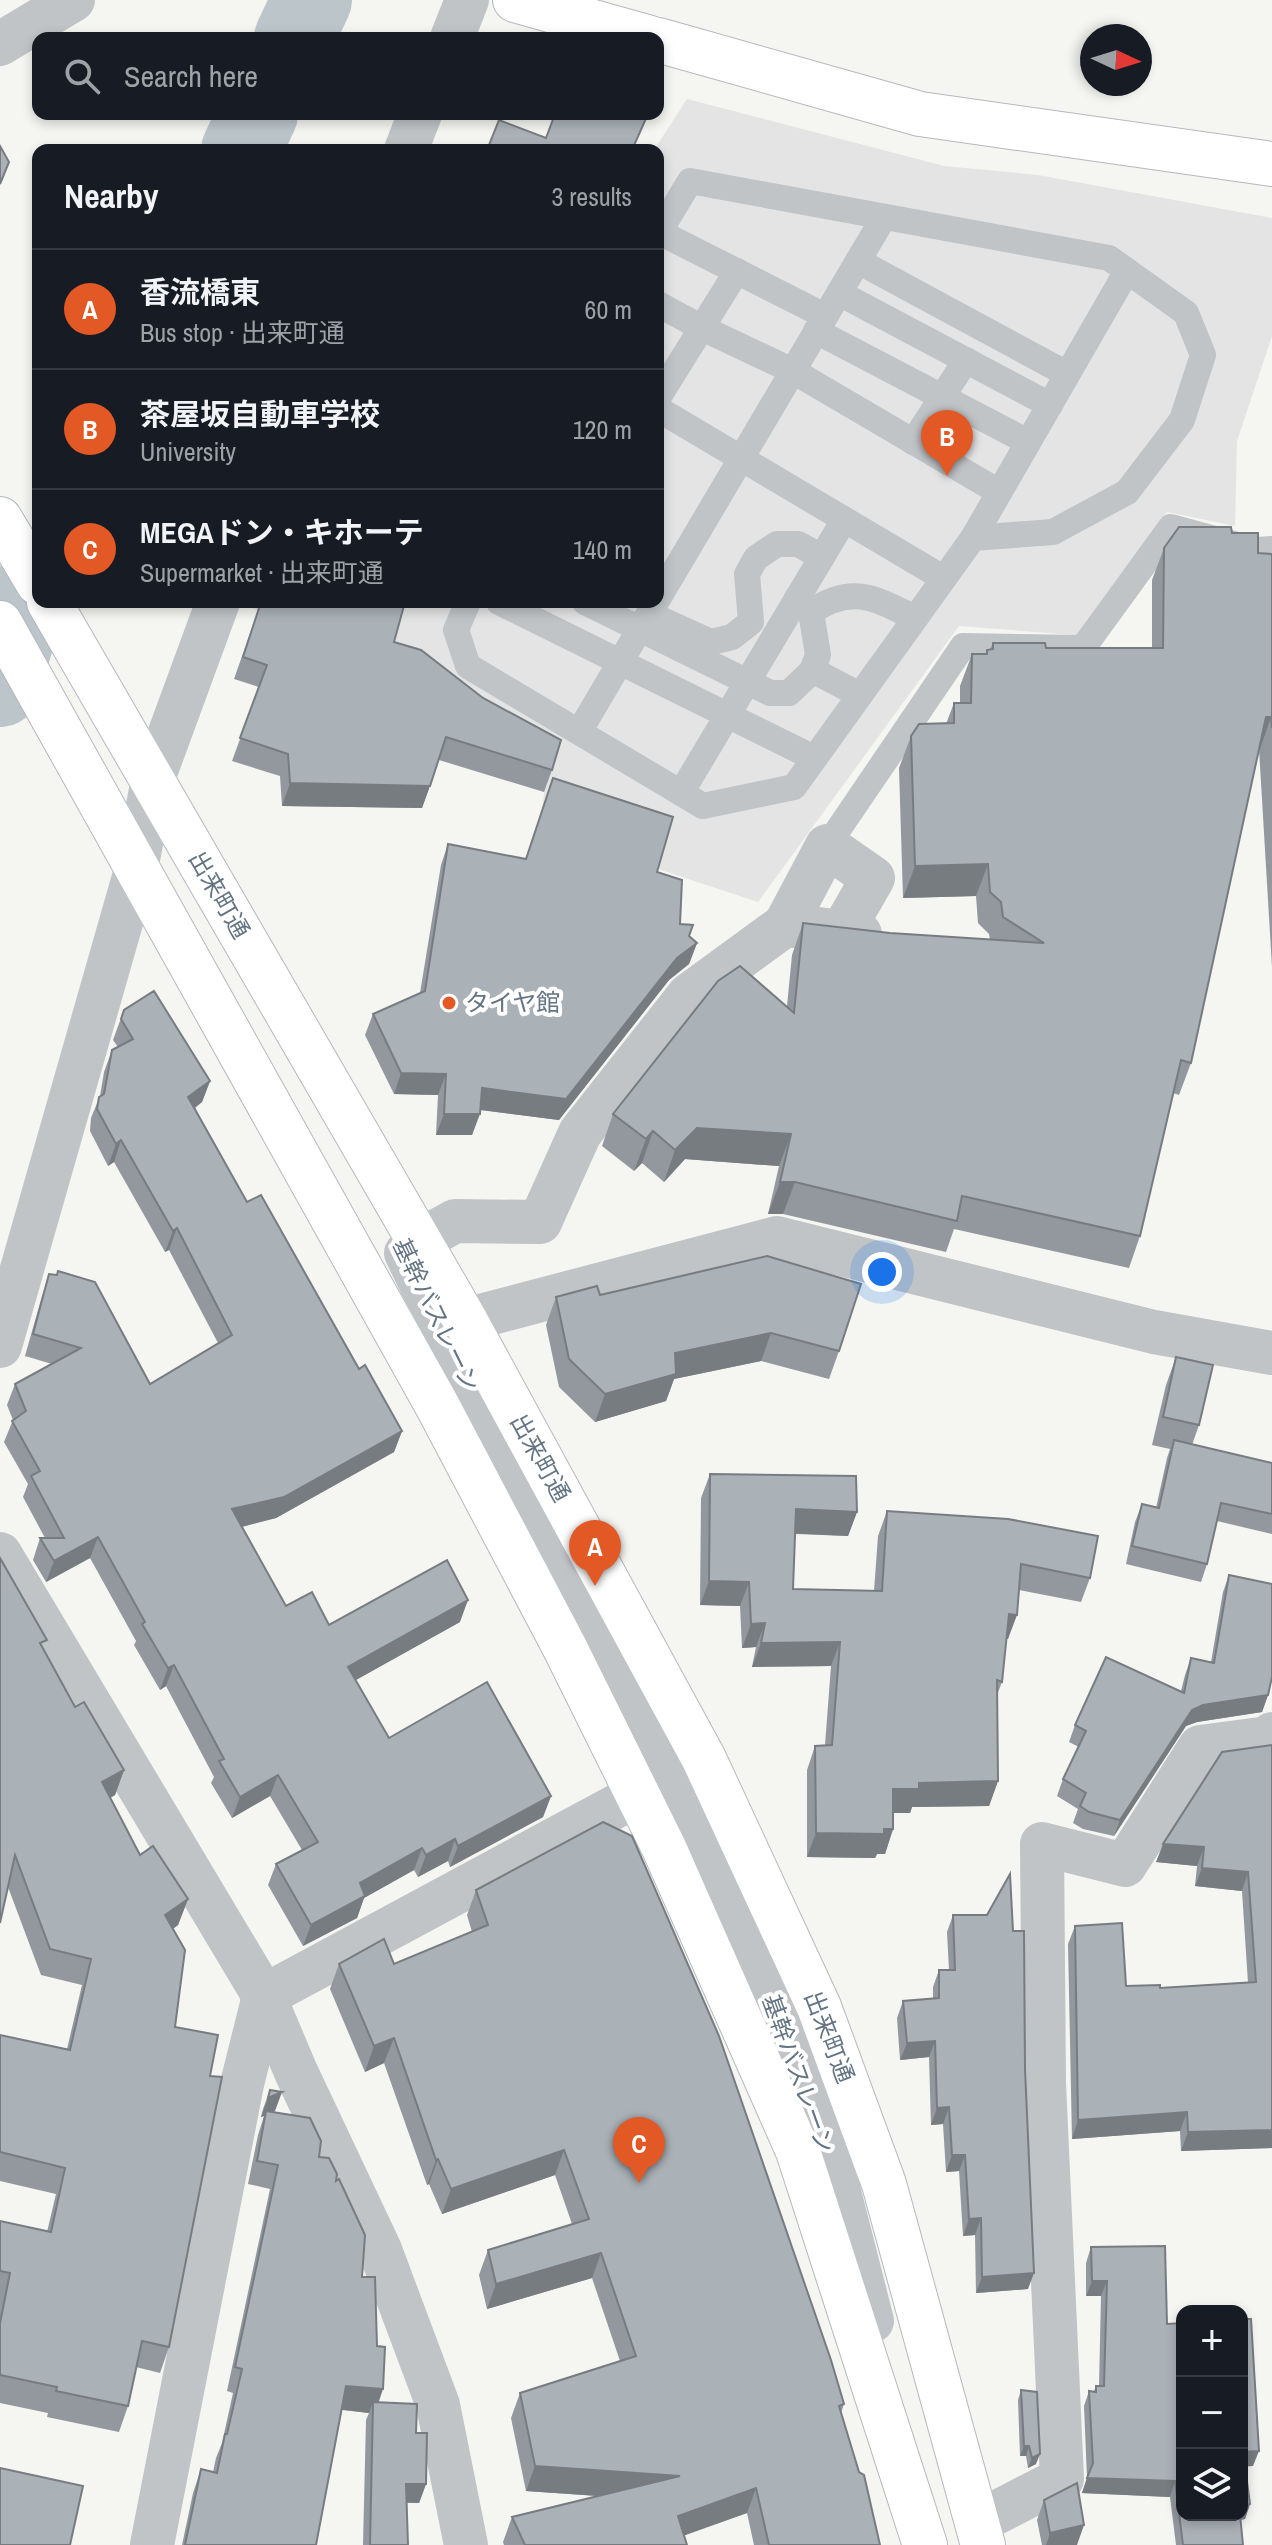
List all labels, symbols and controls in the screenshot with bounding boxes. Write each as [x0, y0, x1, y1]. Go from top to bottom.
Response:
north arrow [1080, 24, 1152, 96]
search box [32, 32, 664, 120]
icon: search [60, 54, 104, 98]
text: Search here [124, 56, 258, 96]
text: Nearby [64, 173, 159, 219]
text: 3 results [551, 179, 632, 214]
text: 香流橋東 [140, 272, 260, 312]
text: A [82, 292, 98, 327]
text: 60 m [585, 292, 632, 327]
text: Bus stop · 出来町通 [140, 315, 345, 350]
text: 茶屋坂自動車学校 [140, 394, 380, 434]
pin: B [921, 410, 973, 476]
text: B [82, 412, 98, 447]
text: 120 m [573, 412, 632, 447]
text: University [140, 434, 236, 469]
text: MEGAドン・キホーテ [140, 512, 424, 552]
text: C [82, 532, 98, 567]
text: 140 m [573, 532, 632, 567]
text: Supermarket · 出来町通 [140, 555, 384, 590]
street label: 出来町通 [182, 845, 258, 944]
place label: タイヤ館 [465, 986, 560, 1018]
marker: タイヤ館 [440, 994, 458, 1012]
street label: 基幹バスレーン [386, 1233, 488, 1397]
your location [862, 1252, 902, 1292]
street label: 出来町通 [504, 1408, 578, 1507]
pin: A [569, 1520, 621, 1586]
street label: 出来町通 [798, 1986, 862, 2087]
street label: 基幹バスレーン [755, 1990, 843, 2158]
pin: C [613, 2117, 665, 2183]
map controls [1176, 2305, 1248, 2521]
button: + [1176, 2305, 1248, 2377]
button: − [1176, 2377, 1248, 2449]
button: layers [1176, 2449, 1248, 2521]

